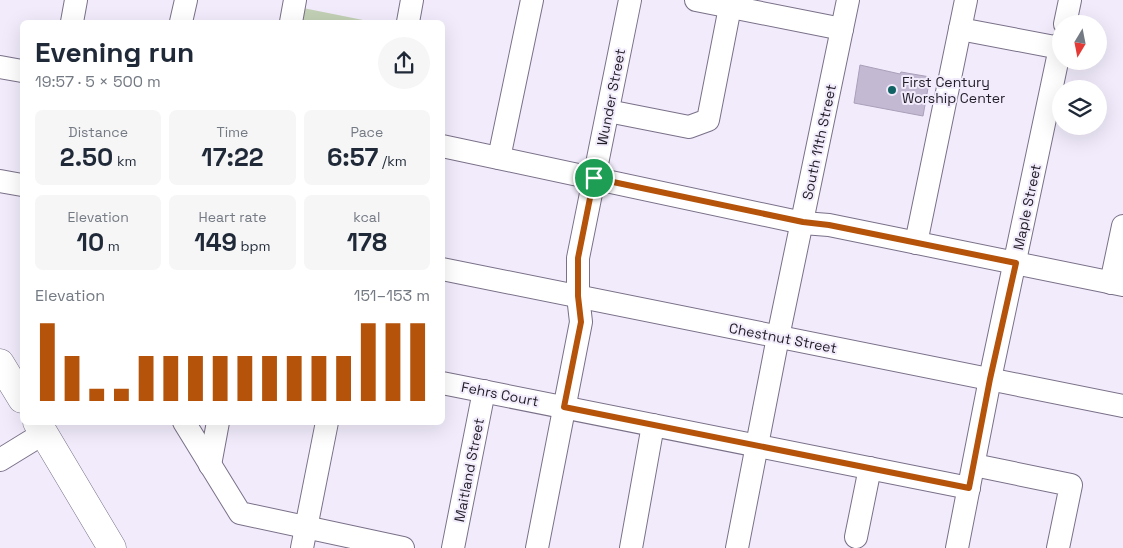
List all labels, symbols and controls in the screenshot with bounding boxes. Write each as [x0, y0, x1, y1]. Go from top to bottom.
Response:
north arrow [1052, 15, 1108, 70]
map controls [1052, 15, 1107, 135]
text: Evening run [35, 34, 194, 70]
button: share [378, 37, 430, 89]
street label: Wunder Street [593, 47, 629, 147]
text: 19:57 · 5 × 500 m [35, 71, 161, 92]
place label: First Century Worship Center [902, 73, 1005, 107]
button: layers [1052, 80, 1107, 135]
street label: South 11th Street [798, 83, 840, 201]
marker: First Century Worship Center [886, 84, 898, 96]
text: Distance [68, 123, 128, 141]
text: Time [217, 123, 248, 141]
text: Pace [350, 123, 383, 141]
text: 2.50 [60, 141, 113, 173]
text: 17:22 [201, 141, 264, 173]
text: 6:57 [327, 141, 378, 173]
text: km [113, 152, 137, 170]
text: /km [378, 152, 407, 170]
pin [573, 157, 615, 199]
street label: Maple Street [1009, 162, 1045, 252]
icon: arrive [580, 164, 608, 192]
text: Elevation [67, 208, 129, 226]
text: Heart rate [199, 208, 266, 226]
text: kcal [353, 208, 380, 226]
text: 10 [77, 226, 104, 258]
text: 149 [194, 226, 237, 258]
text: 178 [347, 226, 387, 258]
text: m [104, 237, 120, 255]
text: bpm [237, 237, 271, 255]
text: Elevation [35, 285, 105, 306]
text: 151–153 m [354, 285, 430, 306]
street label: Chestnut Street [728, 319, 838, 357]
street label: Fehrs Court [460, 378, 540, 410]
street label: Maitland Street [450, 417, 488, 523]

